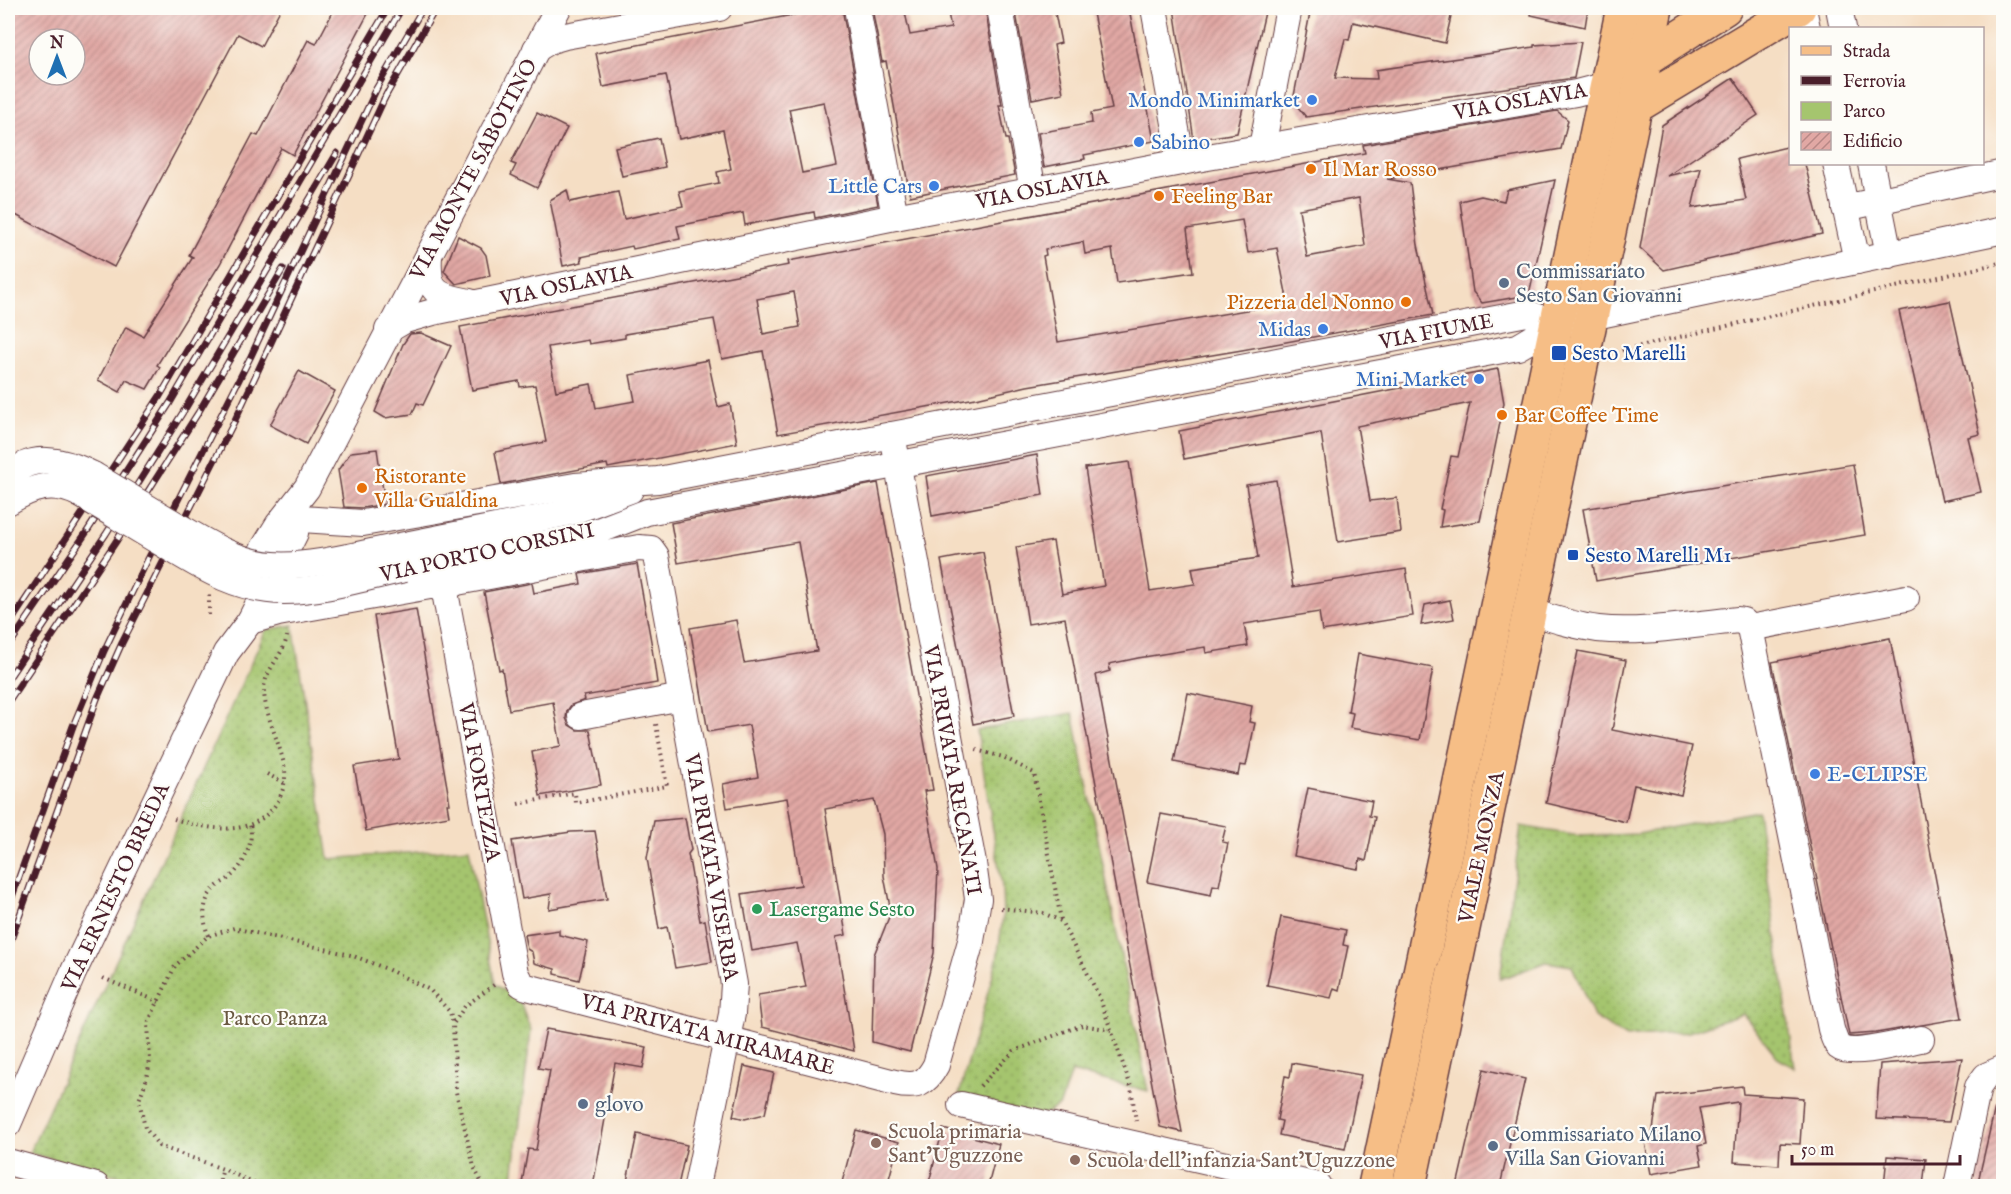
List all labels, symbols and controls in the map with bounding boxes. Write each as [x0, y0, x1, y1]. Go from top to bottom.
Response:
north arrow [27, 27, 87, 87]
legend [1789, 27, 1984, 165]
text: N [49, 34, 64, 54]
text: Strada [1843, 41, 1890, 64]
street label: VIA MONTE SABOTINO [404, 54, 544, 286]
text: Ferrovia [1843, 71, 1906, 94]
street label: VIA OSLAVIA [1451, 77, 1590, 128]
place label: Mondo Minimarket [1128, 88, 1300, 115]
marker: Mondo Minimarket [1305, 93, 1319, 107]
text: Parco [1843, 101, 1885, 124]
place label: Sabino [1151, 130, 1210, 157]
text: Edificio [1843, 131, 1903, 154]
marker: Sabino [1132, 135, 1146, 149]
place label: Il Mar Rosso [1323, 157, 1437, 184]
marker: Il Mar Rosso [1304, 162, 1318, 176]
street label: VIA OSLAVIA [973, 164, 1112, 217]
place label: Little Cars [828, 174, 922, 201]
marker: Little Cars [927, 179, 941, 193]
place label: Feeling Bar [1171, 184, 1273, 211]
marker: Feeling Bar [1152, 189, 1166, 203]
street label: VIA OSLAVIA [497, 259, 636, 314]
place label: Commissariato Sesto San Giovanni [1516, 259, 1682, 310]
marker: Commissariato Sesto San Giovanni [1497, 276, 1511, 290]
place label: Pizzeria del Nonno [1226, 290, 1394, 317]
marker: Pizzeria del Nonno [1399, 295, 1413, 309]
street label: VIA FIUME [1376, 308, 1496, 357]
place label: Midas [1258, 317, 1311, 344]
marker: Midas [1316, 322, 1330, 336]
place label: Sesto Marelli [1572, 341, 1686, 368]
marker: Sesto Marelli [1550, 344, 1568, 362]
place label: Mini Market [1356, 367, 1467, 394]
marker: Mini Market [1472, 372, 1486, 386]
place label: Bar Coffee Time [1514, 403, 1659, 430]
marker: Bar Coffee Time [1495, 408, 1509, 422]
place label: Ristorante Villa Gualdina [373, 464, 499, 515]
marker: Ristorante Villa Gualdina [355, 481, 369, 495]
street label: VIA PORTO CORSINI [377, 518, 597, 590]
place label: Sesto Marelli M1 [1585, 543, 1731, 570]
marker: Sesto Marelli M1 [1566, 548, 1580, 562]
street label: VIA PRIVATA RECANATI [916, 642, 987, 898]
street label: VIA FORTEZZA [451, 700, 506, 865]
street label: VIA PRIVATA VISERBA [677, 750, 744, 984]
place label: E-CLIPSE [1827, 762, 1928, 789]
marker: E-CLIPSE [1808, 767, 1822, 781]
street label: VIALE MONZA [1453, 768, 1512, 927]
street label: VIA ERNESTO BREDA [56, 778, 177, 997]
place label: Lasergame Sesto [769, 897, 915, 924]
marker: Lasergame Sesto [750, 902, 764, 916]
street label: VIA PRIVATA MIRAMARE [577, 988, 837, 1082]
park label: Parco Panza [223, 1006, 328, 1033]
place label: glovo [595, 1092, 644, 1119]
marker: glovo [576, 1097, 590, 1111]
place label: Scuola primaria Sant’Uguzzone [888, 1119, 1023, 1170]
place label: Commissariato Milano Villa San Giovanni [1504, 1122, 1701, 1173]
scale bar [1792, 1128, 1960, 1166]
marker: Scuola primaria Sant’Uguzzone [869, 1136, 883, 1150]
marker: Commissariato Milano Villa San Giovanni [1486, 1139, 1500, 1153]
text: 50 m [1801, 1139, 1834, 1162]
place label: Scuola dell’infanzia Sant’Uguzzone [1087, 1148, 1396, 1175]
marker: Scuola dell’infanzia Sant’Uguzzone [1068, 1153, 1082, 1167]

